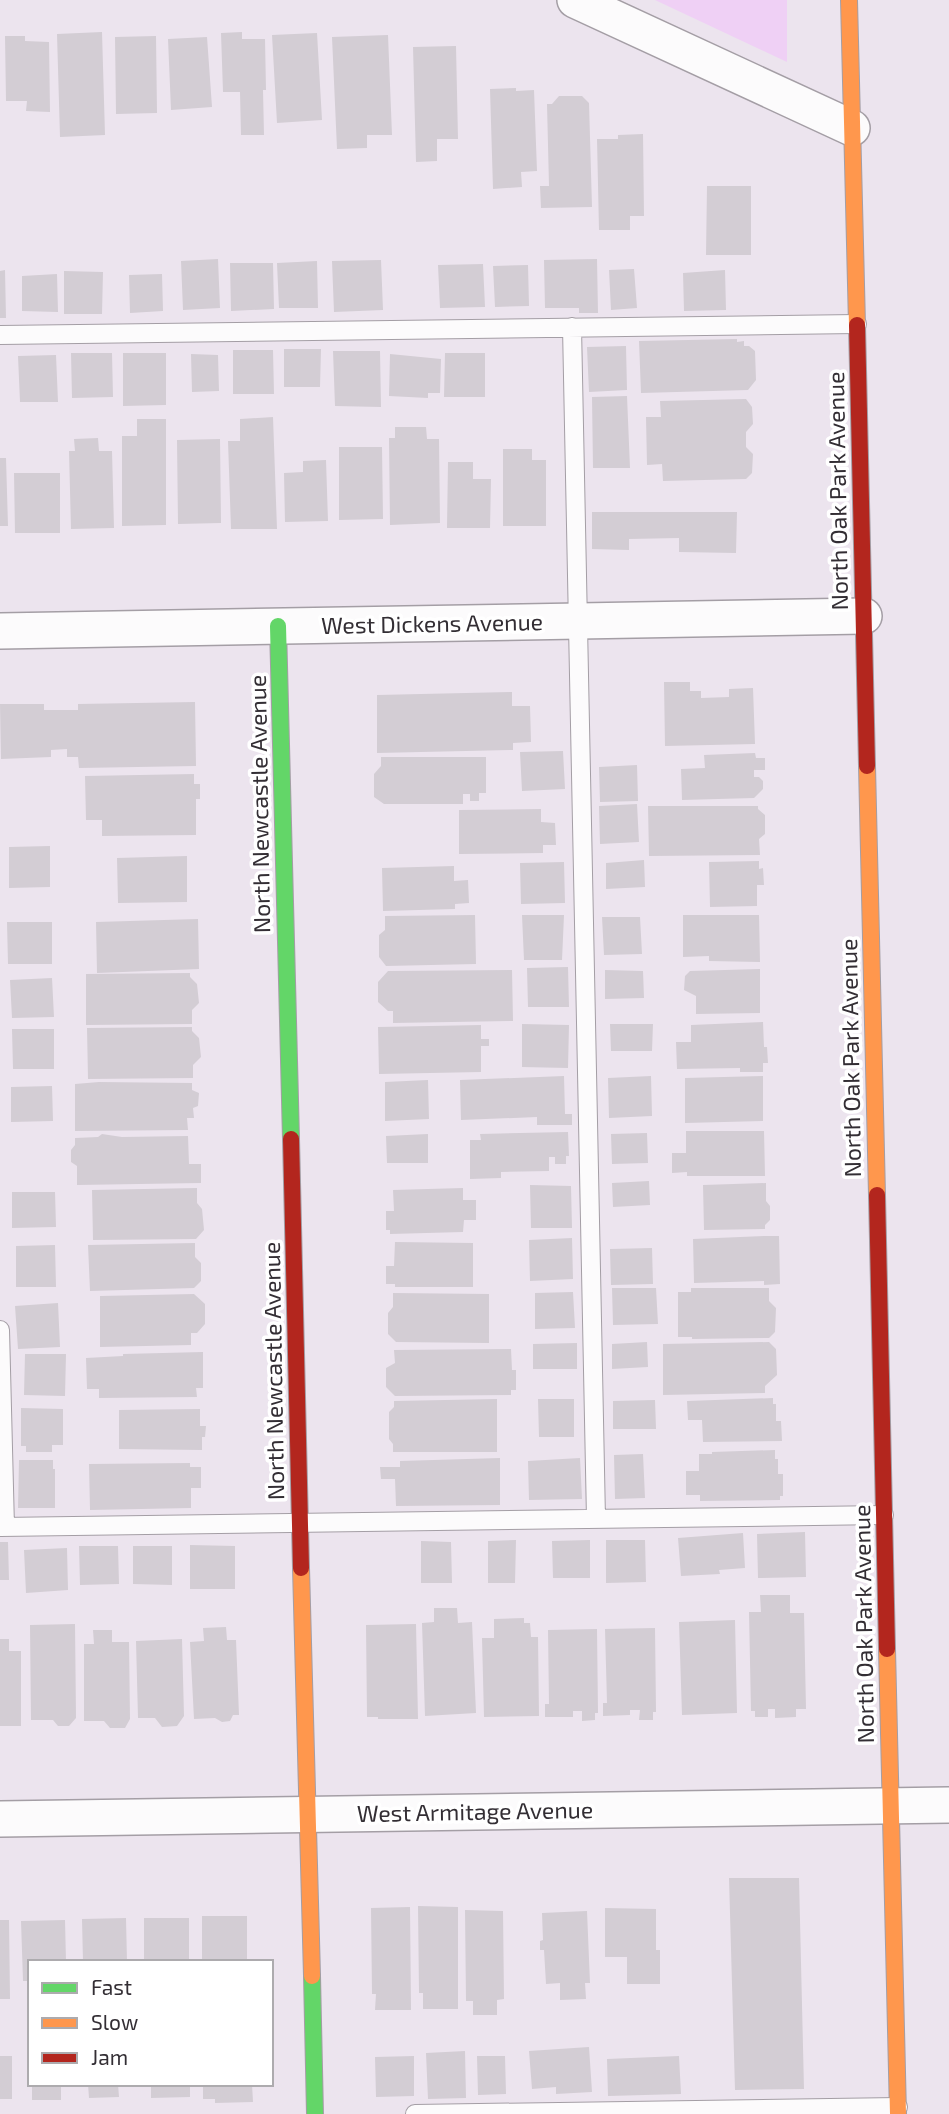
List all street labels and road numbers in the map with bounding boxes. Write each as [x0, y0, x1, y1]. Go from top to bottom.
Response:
street label: North Oak Park Avenue [821, 371, 853, 611]
street label: West Dickens Avenue [321, 607, 543, 639]
street label: North Newcastle Avenue [243, 675, 275, 933]
street label: North Oak Park Avenue [834, 938, 866, 1178]
street label: North Newcastle Avenue [257, 1242, 289, 1500]
street label: North Oak Park Avenue [847, 1504, 879, 1744]
street label: West Armitage Avenue [357, 1795, 593, 1827]

